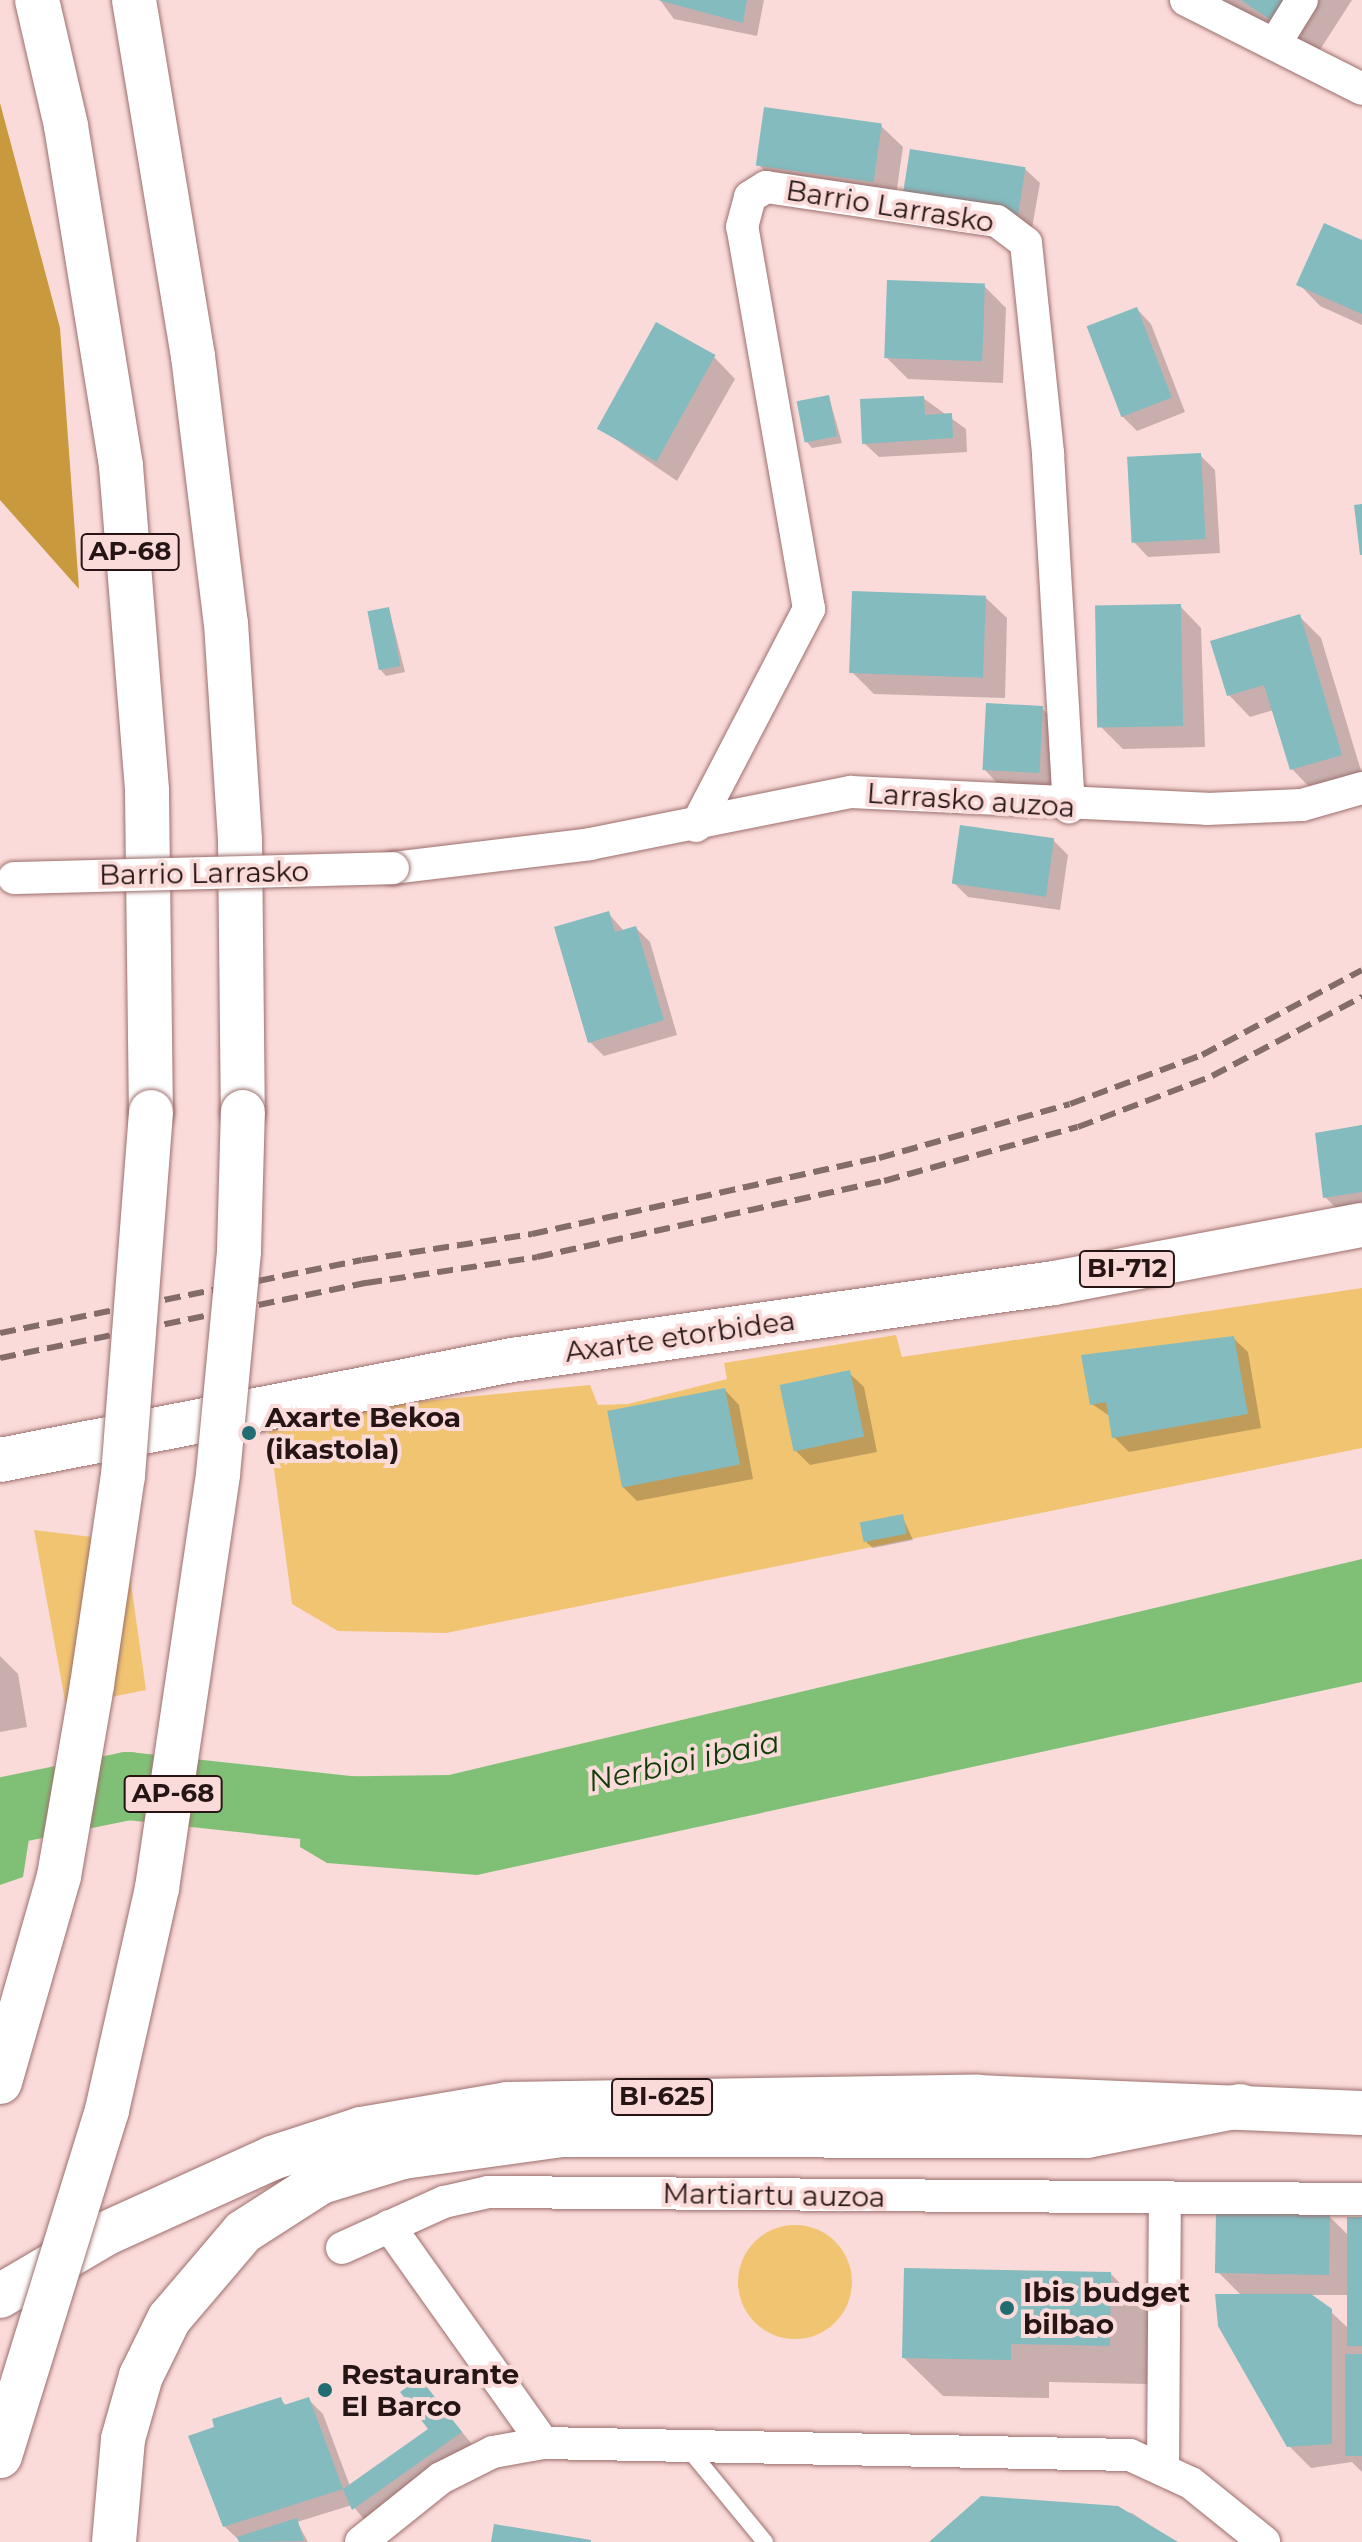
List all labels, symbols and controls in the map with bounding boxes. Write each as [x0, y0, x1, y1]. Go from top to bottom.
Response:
street label: Barrio Larrasko [784, 173, 996, 239]
road number: AP-68 [80, 530, 180, 574]
street label: Larrasko auzoa [866, 776, 1076, 824]
street label: Barrio Larrasko [99, 854, 309, 892]
road number: BI-712 [1077, 1247, 1177, 1291]
street label: Axarte etorbidea [563, 1303, 797, 1369]
place label: Axarte Bekoa (ikastola) [265, 1400, 461, 1466]
marker: Axarte Bekoa (ikastola) [240, 1424, 258, 1442]
water label: Nerbioi ibaia [585, 1724, 783, 1800]
road number: AP-68 [123, 1772, 223, 1816]
road number: BI-625 [610, 2075, 714, 2119]
street label: Martiartu auzoa [662, 2176, 886, 2214]
place label: Ibis budget bilbao [1023, 2275, 1190, 2341]
marker: Ibis budget bilbao [998, 2299, 1016, 2317]
place label: Restaurante El Barco [341, 2357, 519, 2423]
marker: Restaurante El Barco [316, 2381, 334, 2399]

